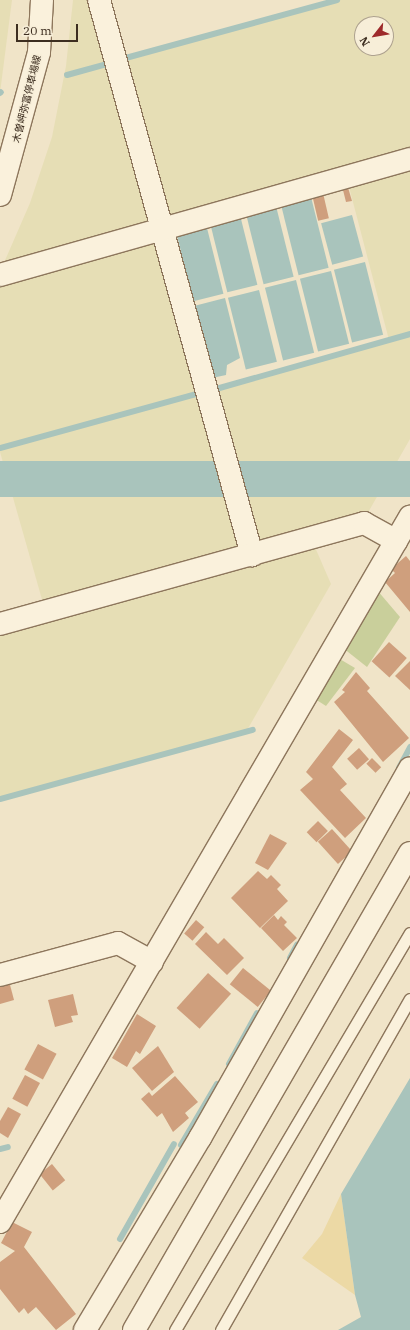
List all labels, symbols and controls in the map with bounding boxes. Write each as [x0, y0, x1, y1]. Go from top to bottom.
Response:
scale bar [18, 16, 80, 42]
north arrow [354, 16, 394, 56]
text: 20 m [23, 23, 52, 38]
text: N [356, 34, 373, 49]
street label: 木曽岬弥富停車場線 [10, 54, 44, 144]

